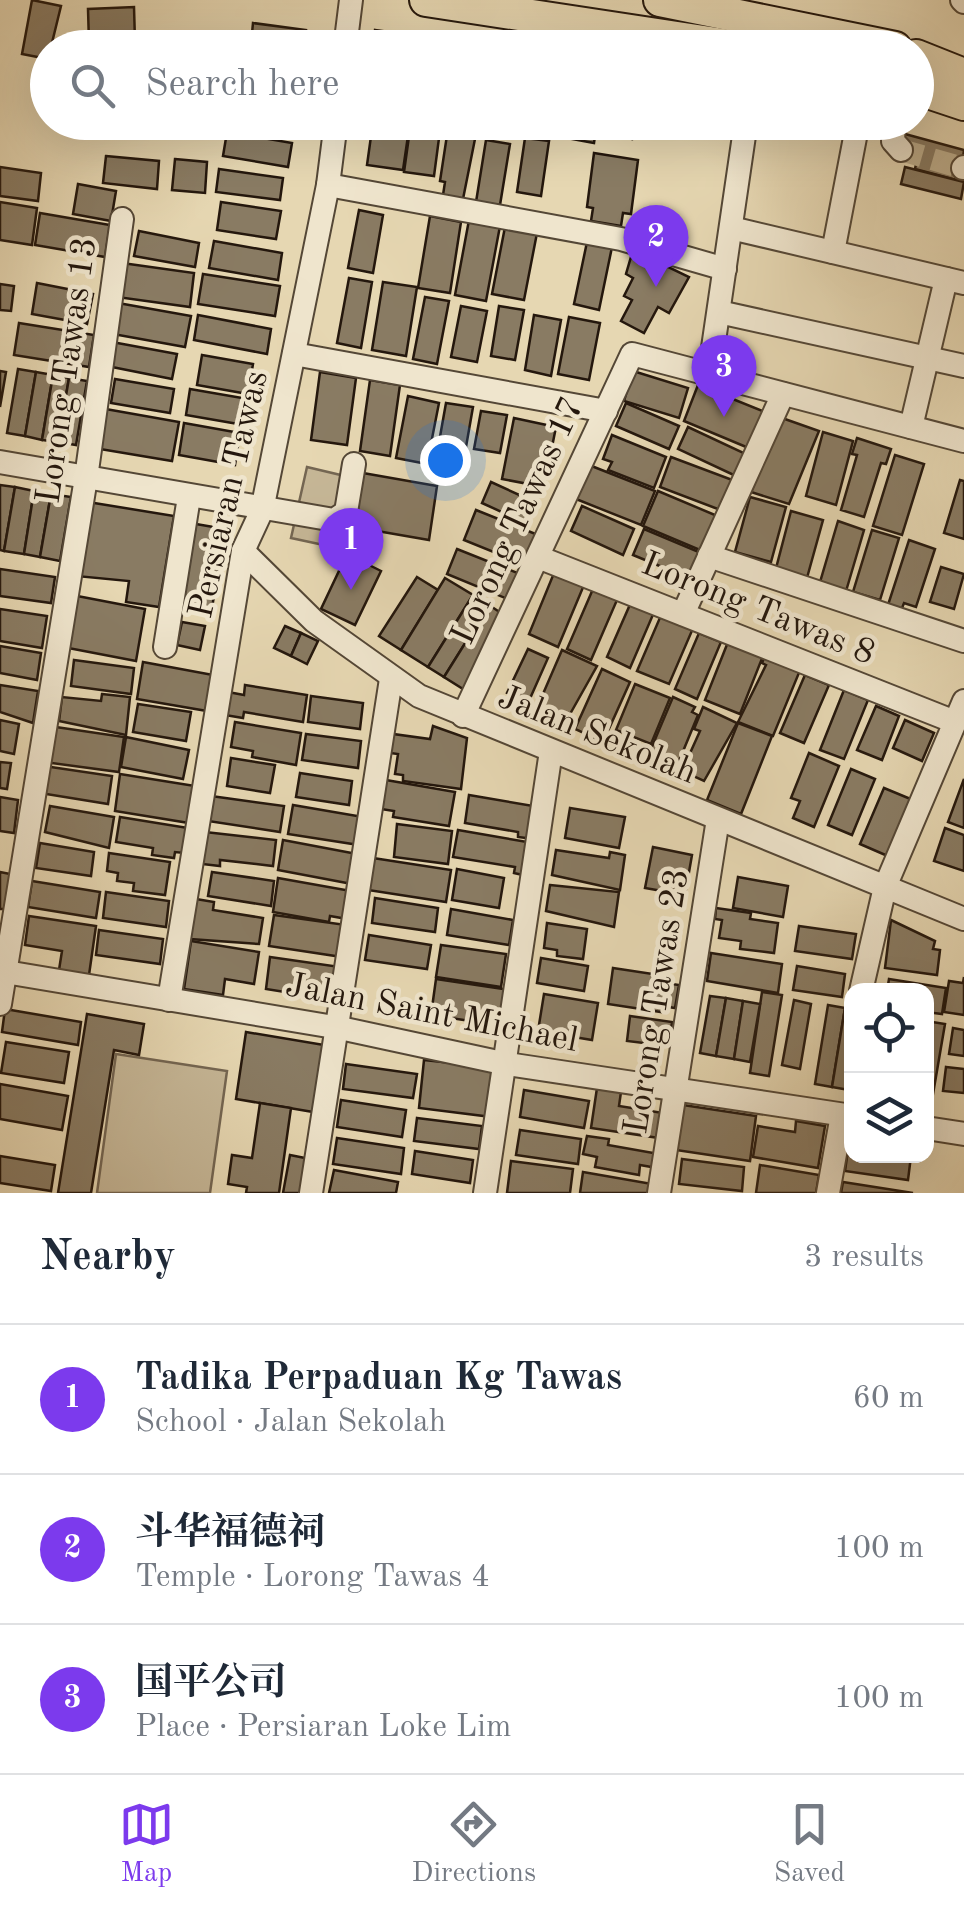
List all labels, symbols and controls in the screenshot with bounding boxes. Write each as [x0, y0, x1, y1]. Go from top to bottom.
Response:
search box [30, 30, 934, 140]
icon: search [65, 58, 120, 113]
text: Search here [145, 66, 340, 104]
pin: 2 [624, 204, 688, 287]
street label: Lorong Tawas 13 [31, 235, 104, 506]
pin: 3 [692, 334, 756, 417]
street label: Persiaran Tawas [184, 367, 275, 622]
street label: Lorong Tawas 17 [446, 392, 591, 650]
your location [420, 435, 471, 486]
pin: 1 [318, 508, 384, 590]
street label: Lorong Tawas 8 [636, 547, 880, 672]
street label: Jalan Sekolah [493, 680, 701, 791]
street label: Lorong Tawas 23 [619, 866, 696, 1137]
street label: Jalan Saint Michael [282, 968, 581, 1059]
map controls [844, 983, 934, 1163]
button: locate [844, 983, 934, 1073]
button: layers [844, 1073, 934, 1163]
text: Nearby [40, 1237, 176, 1279]
text: 3 results [804, 1242, 924, 1274]
text: Tadika Perpaduan Kg Tawas [135, 1360, 622, 1398]
text: 1 [63, 1383, 82, 1415]
text: 60 m [853, 1383, 924, 1415]
text: School · Jalan Sekolah [135, 1407, 446, 1439]
text: 斗华福德祠 [135, 1515, 325, 1553]
text: 2 [63, 1533, 82, 1565]
text: 100 m [834, 1533, 924, 1565]
text: Temple · Lorong Tawas 4 [135, 1562, 490, 1594]
text: 国平公司 [135, 1665, 287, 1703]
text: 3 [63, 1683, 82, 1715]
text: 100 m [834, 1683, 924, 1715]
text: Place · Persiaran Loke Lim [135, 1712, 511, 1744]
tab: Map [119, 1797, 174, 1892]
tab: Directions [412, 1797, 536, 1892]
tab: Saved [774, 1797, 845, 1892]

